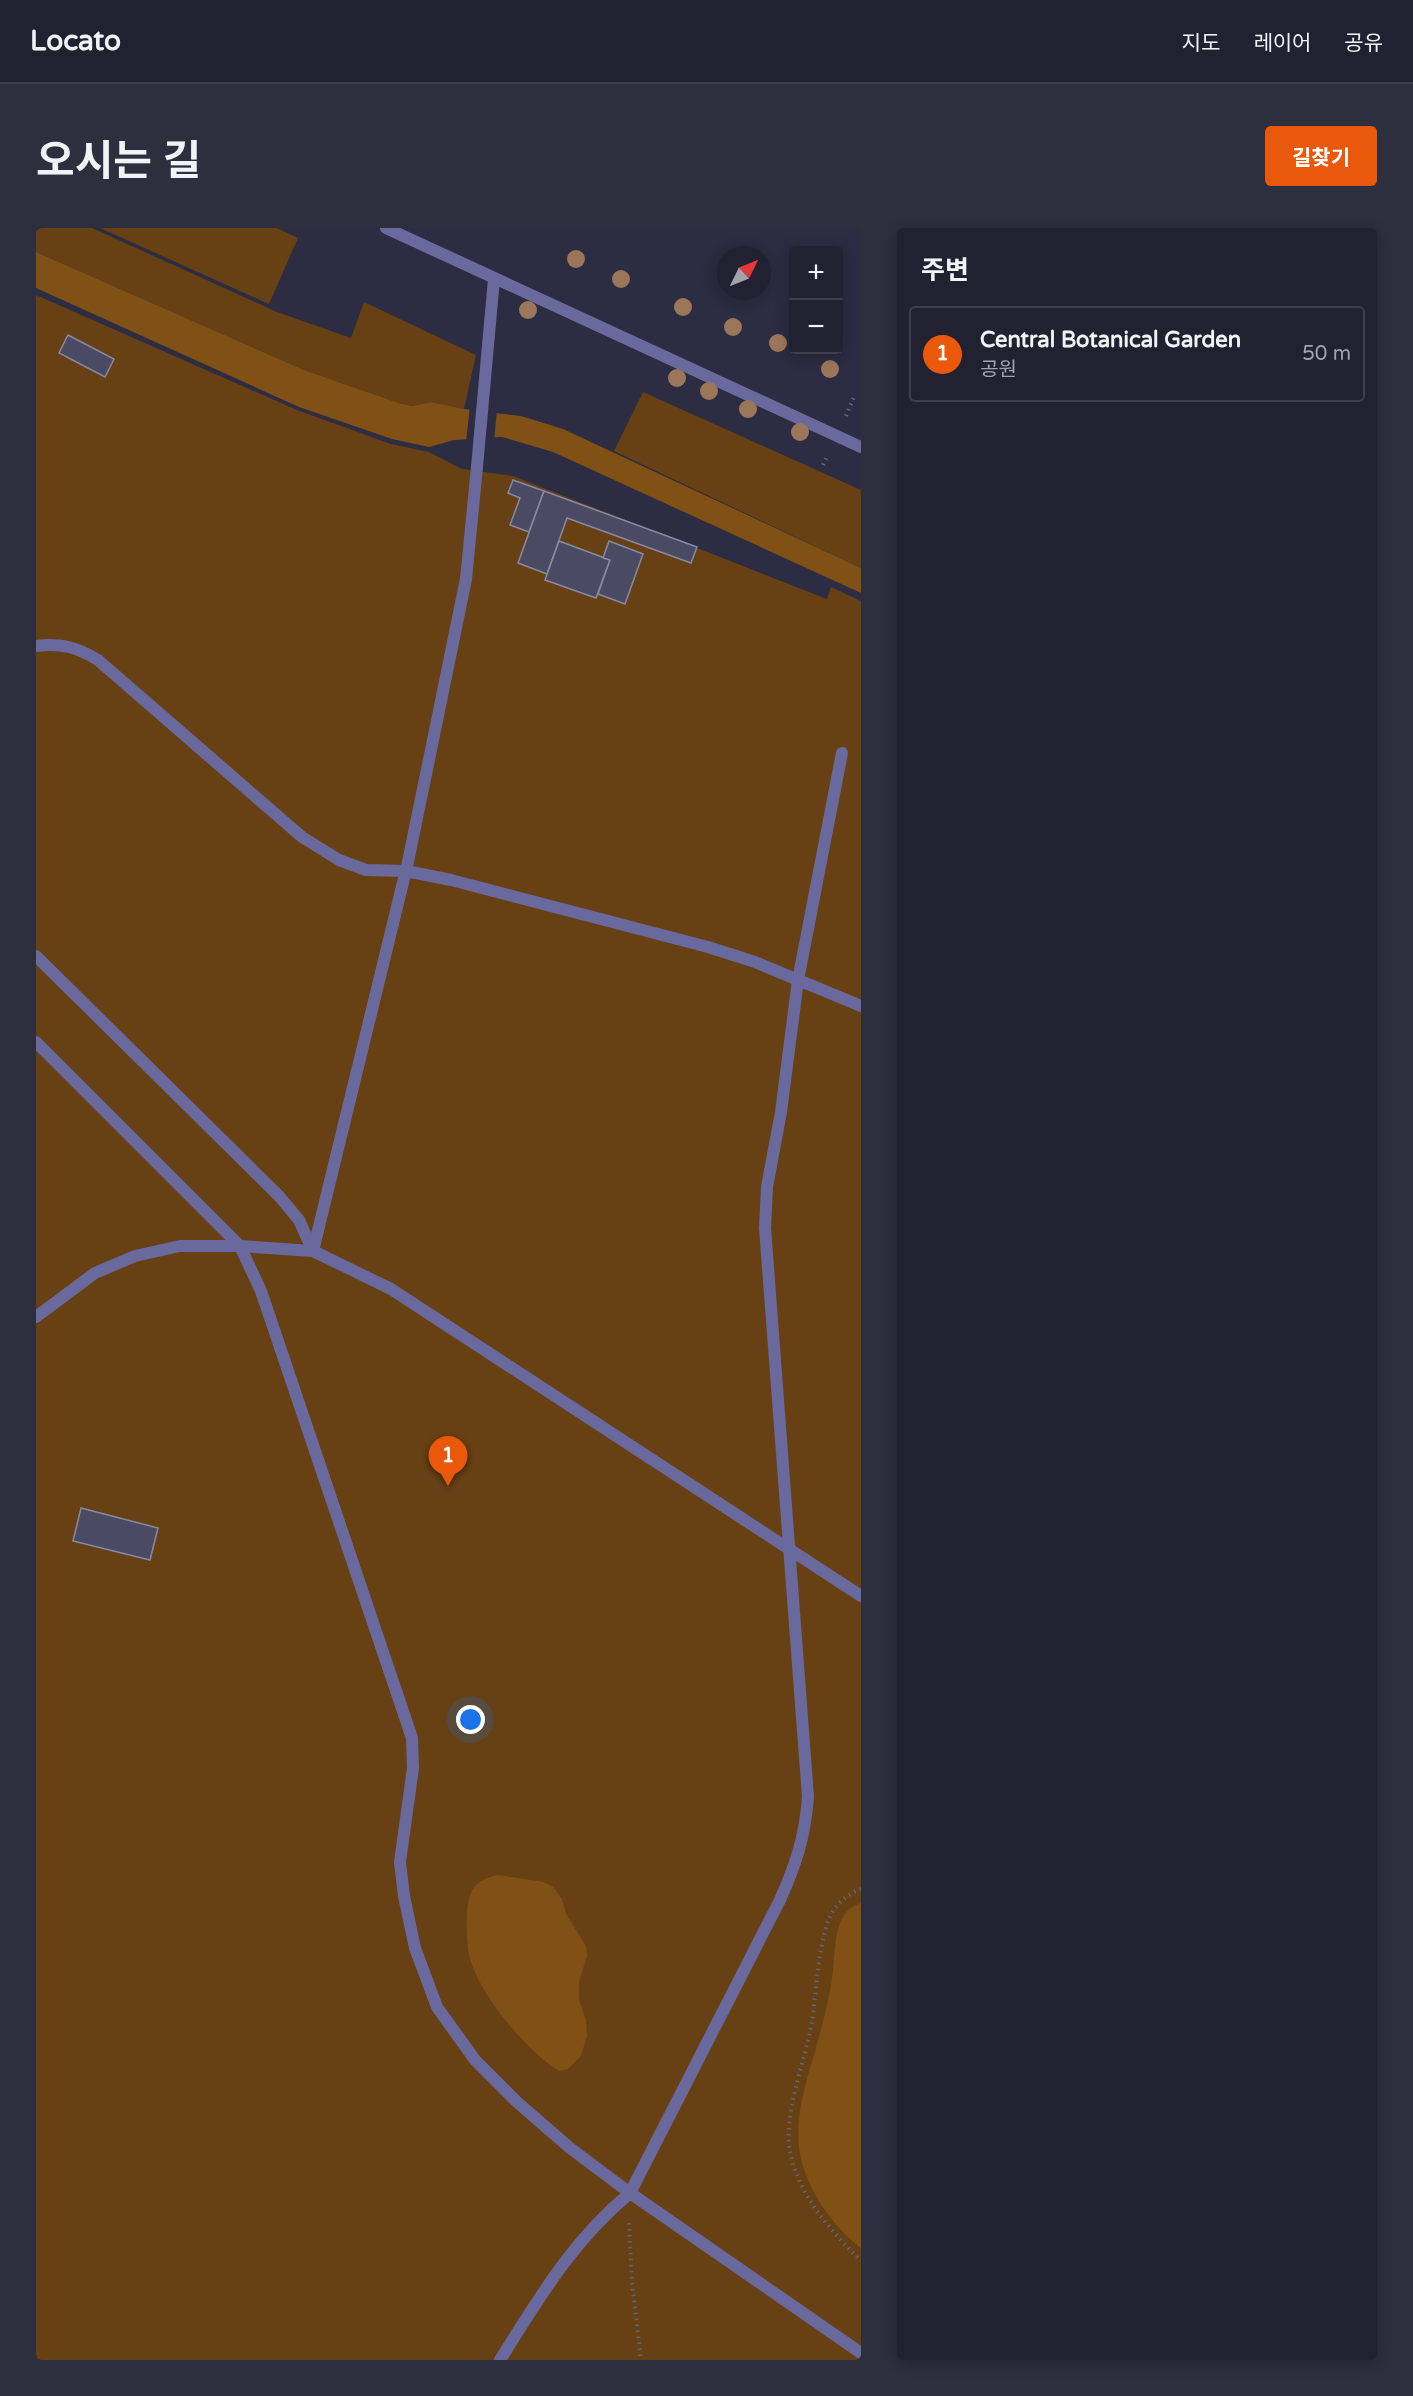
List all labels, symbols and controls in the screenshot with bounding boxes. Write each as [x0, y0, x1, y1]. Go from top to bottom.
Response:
text: Locato [30, 24, 121, 58]
text: 지도 [1182, 31, 1220, 56]
text: 레이어 [1253, 31, 1311, 56]
text: 공유 [1344, 31, 1383, 56]
button: 길찾기 [1265, 126, 1377, 186]
text: 오시는 길 [36, 136, 201, 187]
north arrow [717, 246, 771, 300]
map controls [789, 246, 843, 354]
button: + [789, 246, 843, 300]
text: 주변 [921, 255, 969, 286]
button: − [789, 300, 843, 354]
text: Central Botanical Garden [980, 327, 1241, 353]
text: 1 [936, 342, 949, 366]
text: 50 m [1302, 342, 1351, 366]
text: 공원 [980, 358, 1017, 382]
pin: 1 [428, 1436, 468, 1486]
your location [456, 1705, 485, 1734]

